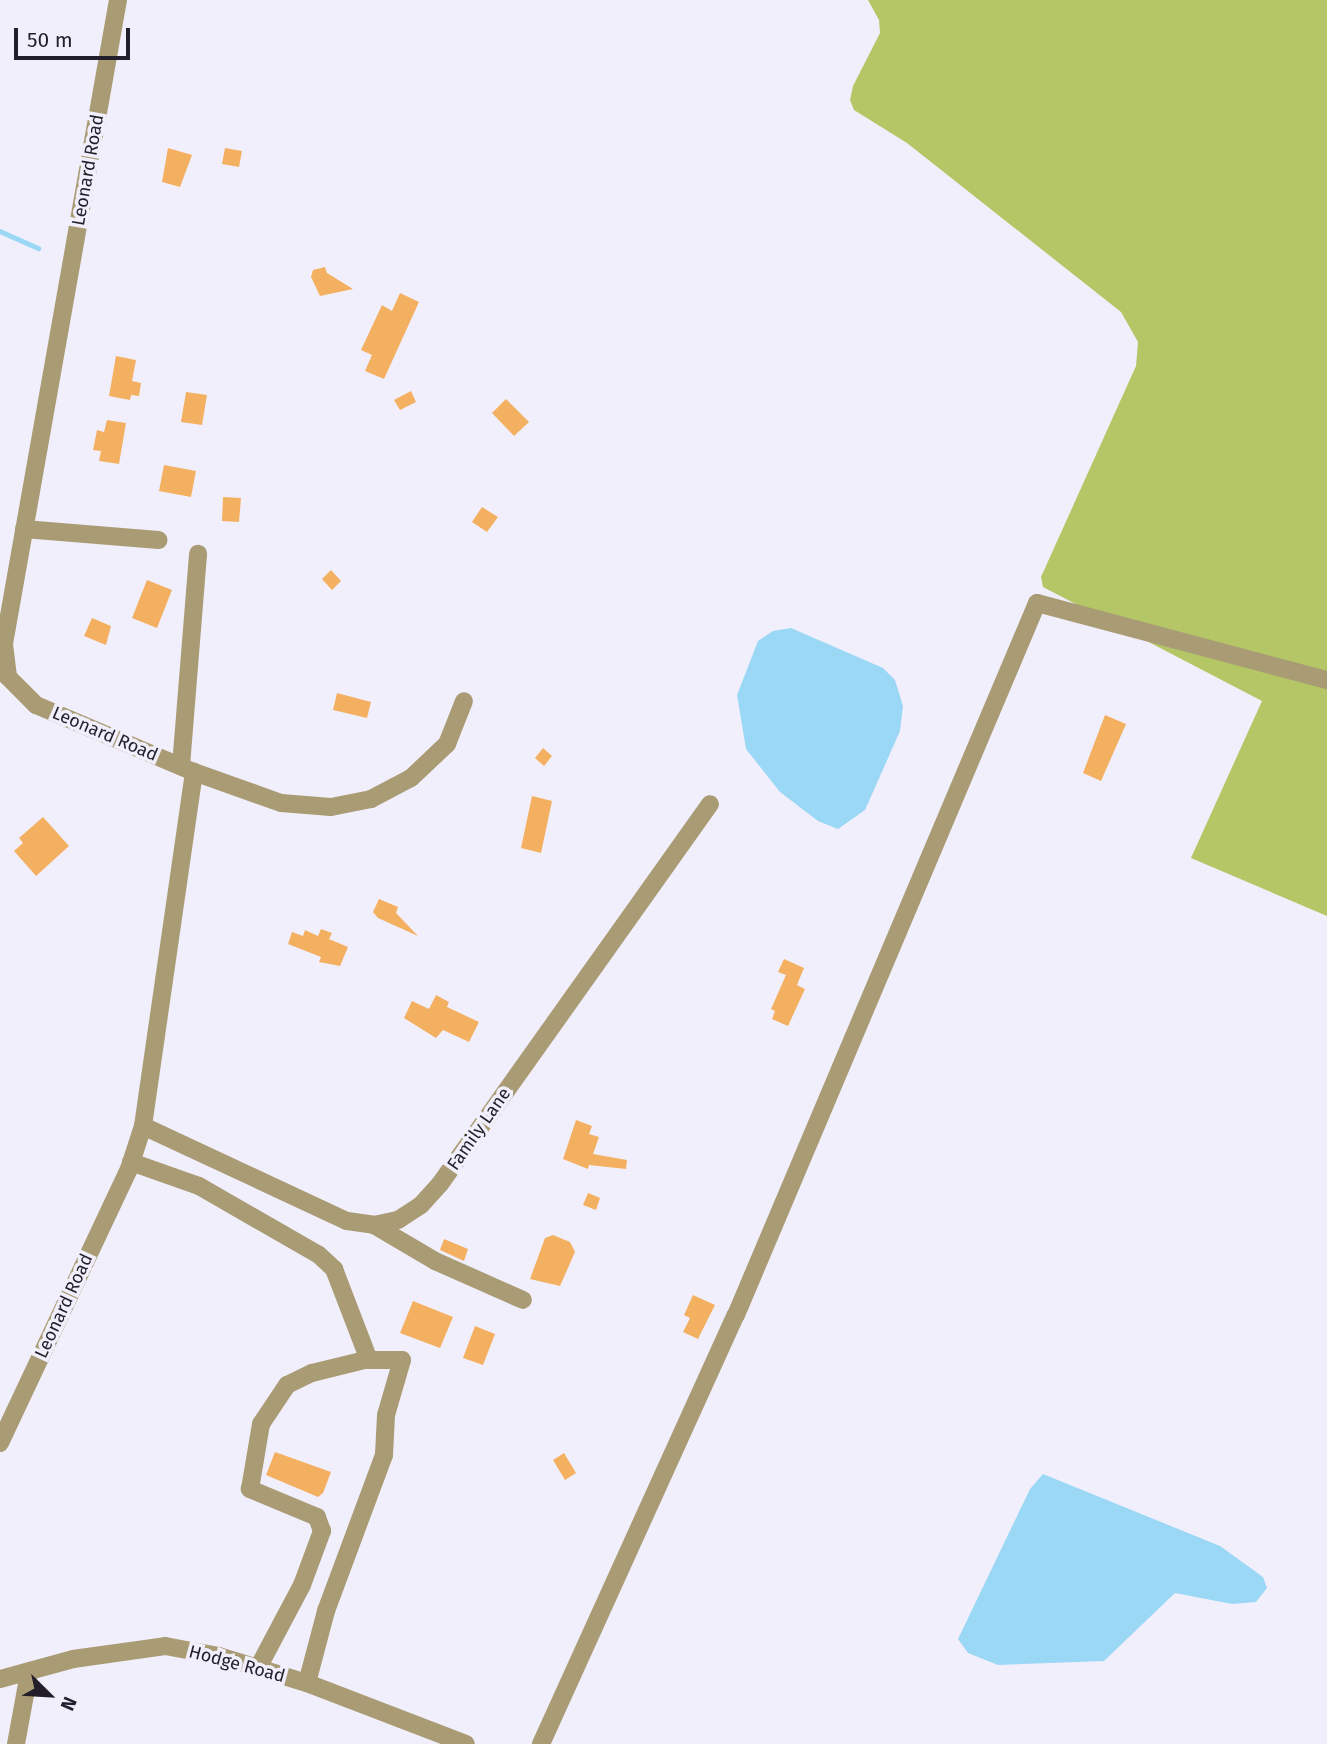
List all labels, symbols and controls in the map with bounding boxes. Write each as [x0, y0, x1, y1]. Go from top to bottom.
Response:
scale bar [18, 14, 133, 58]
text: 50 m [27, 27, 73, 53]
street label: Leonard Road [68, 113, 108, 227]
street label: Leonard Road [49, 702, 161, 766]
street label: Family Lane [443, 1084, 515, 1174]
street label: Leonard Road [30, 1250, 98, 1362]
street label: Hodge Road [187, 1641, 287, 1687]
north arrow [14, 1660, 84, 1730]
text: N [56, 1693, 82, 1714]

